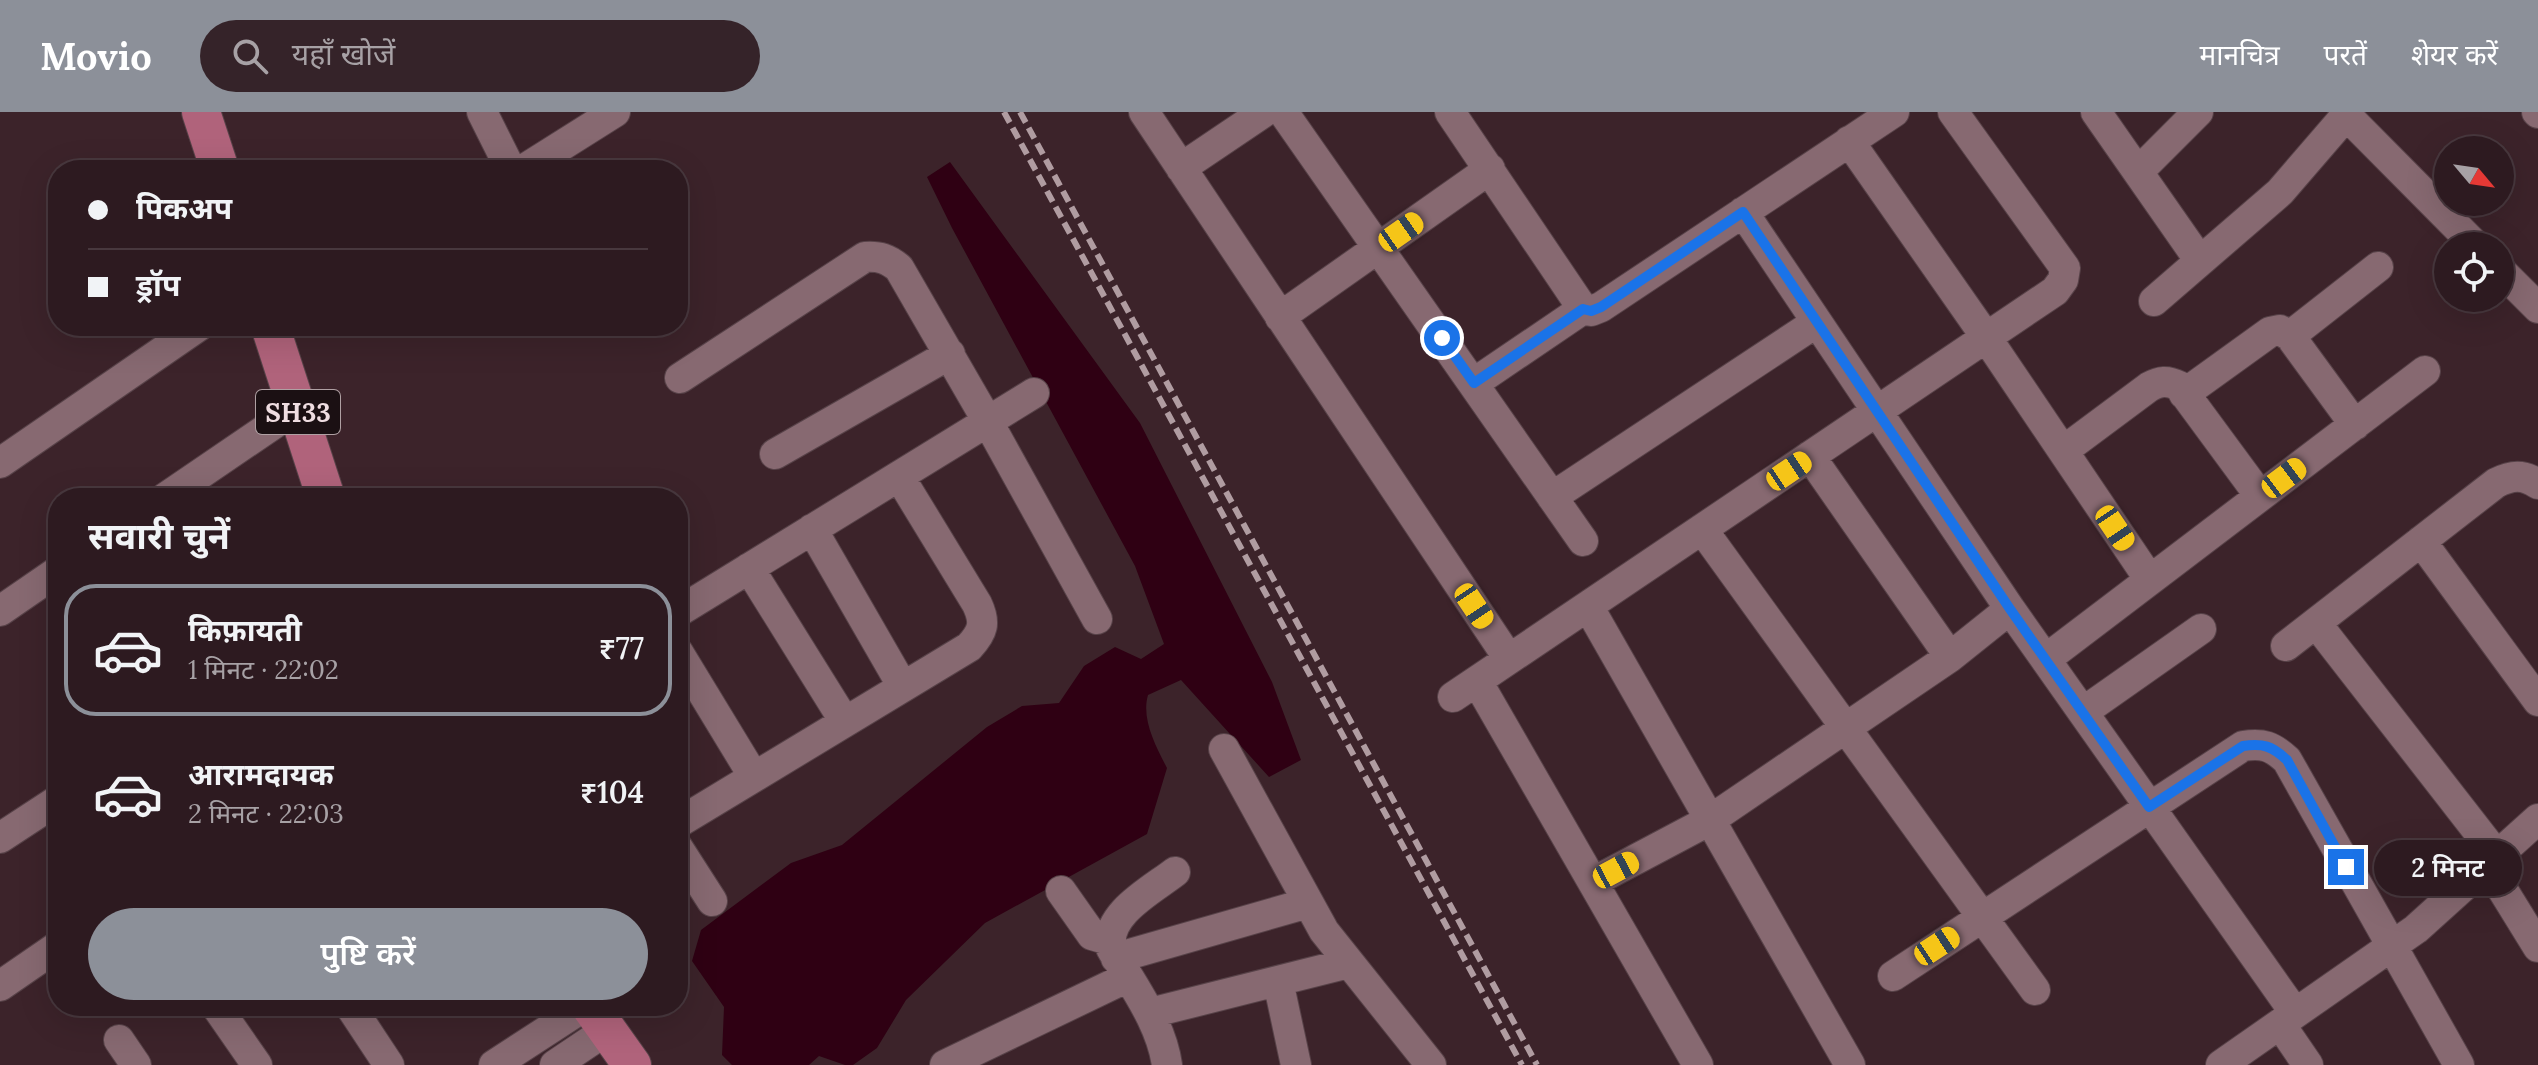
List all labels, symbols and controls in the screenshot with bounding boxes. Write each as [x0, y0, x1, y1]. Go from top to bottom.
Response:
search box [200, 20, 760, 92]
text: Movio [40, 32, 152, 80]
icon: search [228, 34, 272, 78]
text: यहाँ खोजें [292, 35, 395, 73]
text: मानचित्र [2200, 37, 2280, 73]
text: परतें [2324, 37, 2367, 73]
text: शेयर करें [2411, 37, 2498, 73]
north arrow [2434, 136, 2514, 216]
map controls [2434, 136, 2514, 312]
text: पिकअप [136, 189, 232, 227]
car [1374, 208, 1428, 256]
button: locate [2434, 232, 2514, 312]
text: ड्रॉप [136, 266, 180, 304]
route start [1424, 320, 1460, 356]
road number: SH33 [256, 390, 340, 434]
car [1762, 448, 1816, 494]
car [2258, 454, 2310, 502]
car [2092, 501, 2138, 555]
text: सवारी चुनें [88, 513, 230, 559]
car [1451, 579, 1497, 633]
text: किफ़ायती [188, 611, 302, 649]
icon: car [92, 614, 164, 686]
text: ₹77 [599, 629, 644, 667]
text: 1 मिनट · 22:02 [188, 653, 339, 686]
text: आरामदायक [188, 755, 334, 793]
icon: car [92, 758, 164, 830]
text: ₹104 [580, 773, 644, 811]
text: 2 मिनट · 22:03 [188, 797, 344, 830]
callout: 2 मिनट [2374, 839, 2522, 895]
car [1589, 848, 1643, 892]
route end [2328, 849, 2364, 885]
text: 2 मिनट [2411, 851, 2485, 884]
button: पुष्टि करें [88, 908, 648, 1000]
car [1910, 923, 1964, 969]

